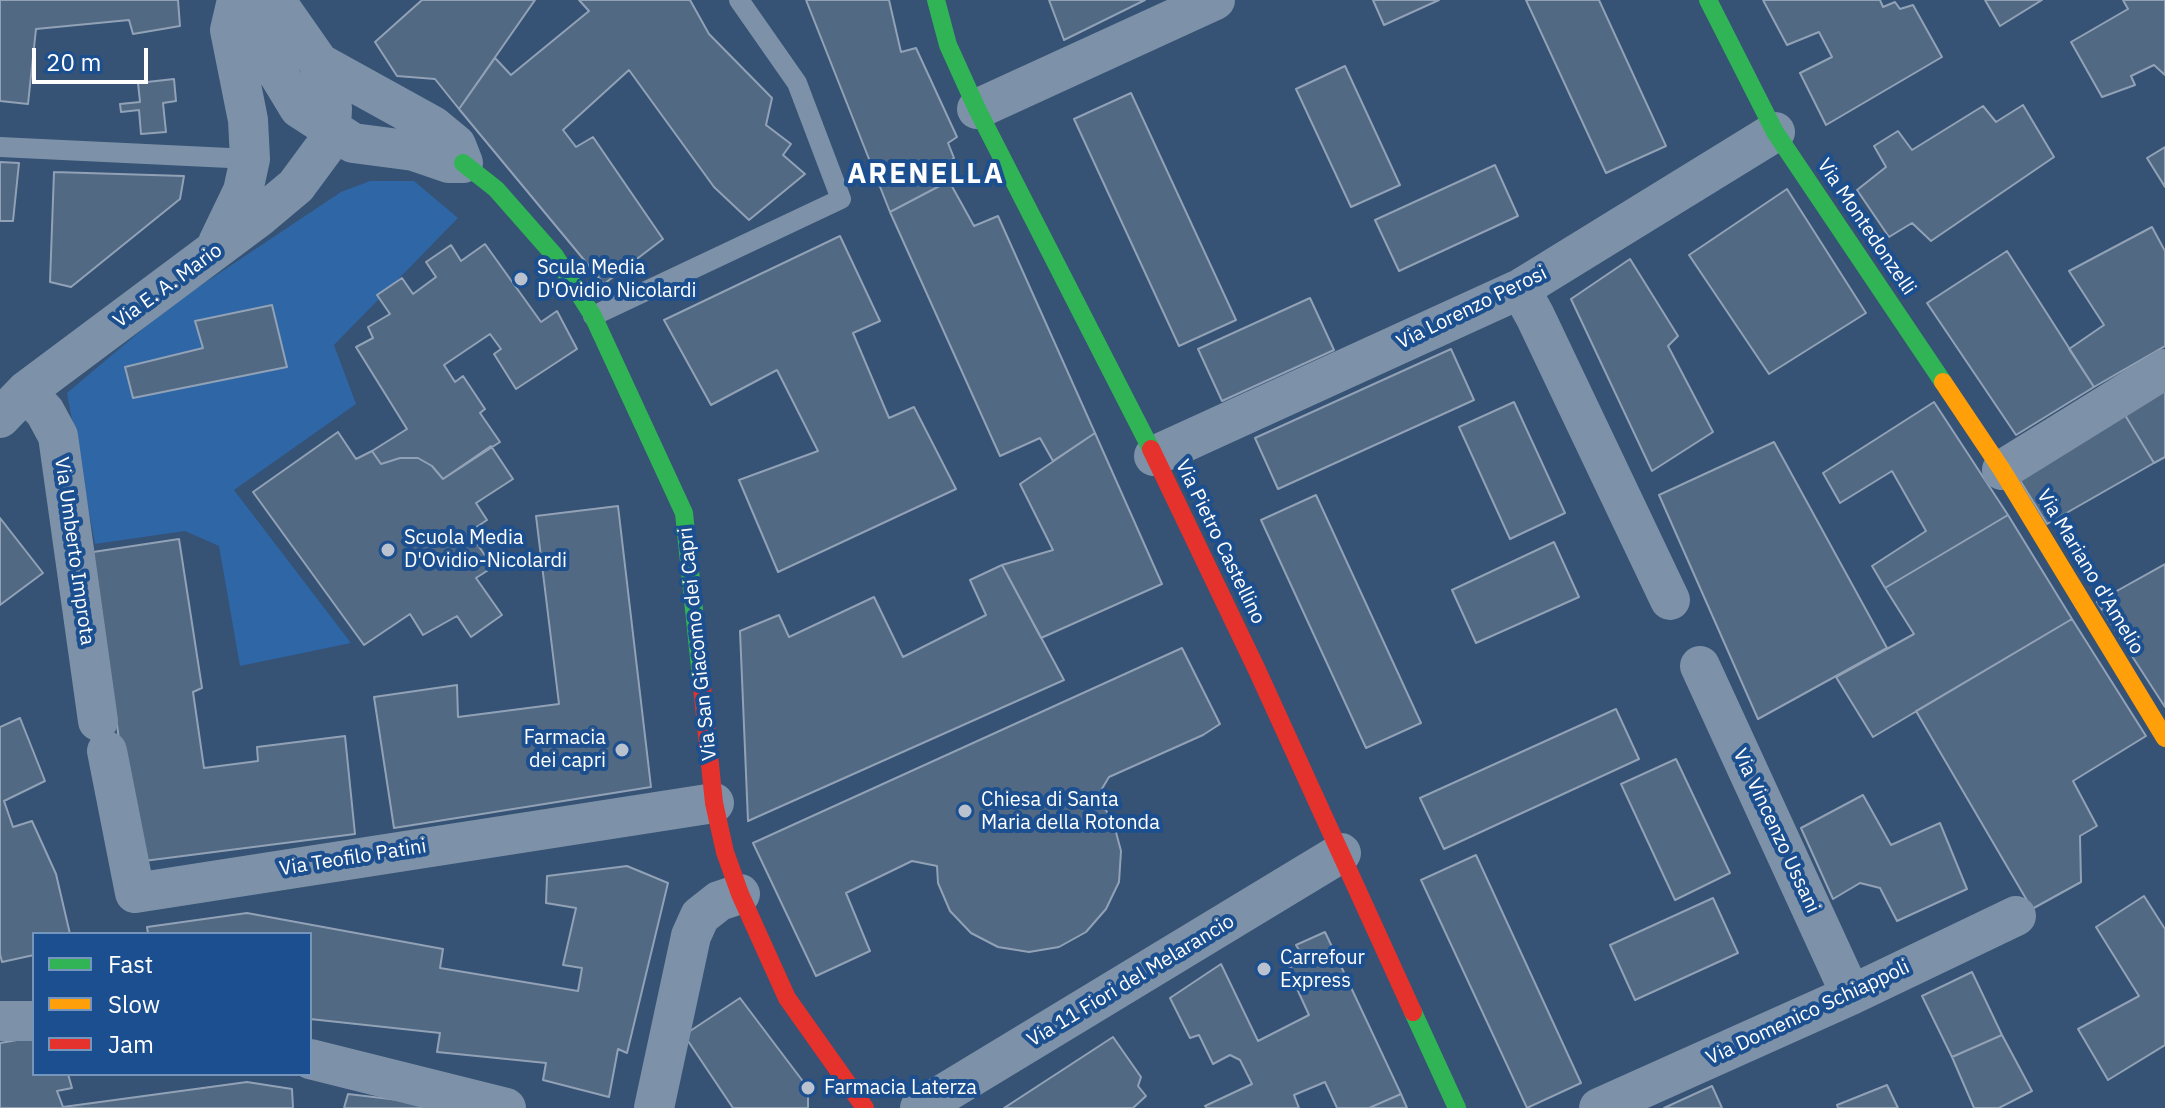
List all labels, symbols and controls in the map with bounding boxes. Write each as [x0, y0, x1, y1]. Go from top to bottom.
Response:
scale bar [36, 32, 152, 82]
text: 20 m [46, 46, 101, 78]
street label: Via Montedonzelli [1812, 154, 1920, 300]
district label: ARENELLA [847, 158, 1005, 192]
street label: Via E. A. Mario [109, 239, 227, 333]
place label: Scula Media D'Ovidio Nicolardi [537, 256, 697, 303]
street label: Via Lorenzo Perosi [1393, 261, 1551, 355]
marker: Scula Media D'Ovidio Nicolardi [512, 270, 530, 288]
street label: Via Umberto Improta [49, 455, 99, 647]
street label: Via Pietro Castellino [1170, 456, 1270, 628]
street label: Via Mariano d'Amelio [2031, 485, 2149, 659]
place label: Scuola Media D'Ovidio-Nicolardi [404, 526, 567, 573]
street label: Via San Giacomo dei Capri [674, 526, 722, 762]
marker: Scuola Media D'Ovidio-Nicolardi [379, 541, 397, 559]
place label: Farmacia dei capri [524, 726, 606, 773]
marker: Farmacia dei capri [613, 741, 631, 759]
street label: Via Vincenzo Ussani [1727, 745, 1825, 917]
place label: Chiesa di Santa Maria della Rotonda [981, 788, 1160, 835]
marker: Chiesa di Santa Maria della Rotonda [956, 802, 974, 820]
street label: Via Teofilo Patini [278, 835, 428, 881]
street label: Via 11 Fiori del Melarancio [1023, 910, 1239, 1052]
legend [32, 932, 312, 1076]
place label: Carrefour Express [1280, 946, 1365, 993]
text: Fast [108, 948, 153, 980]
street label: Via Domenico Schiappoli [1703, 955, 1913, 1071]
marker: Carrefour Express [1255, 960, 1273, 978]
text: Slow [108, 988, 160, 1020]
text: Jam [108, 1028, 154, 1060]
place label: Farmacia Laterza [824, 1076, 977, 1100]
marker: Farmacia Laterza [799, 1079, 817, 1097]

